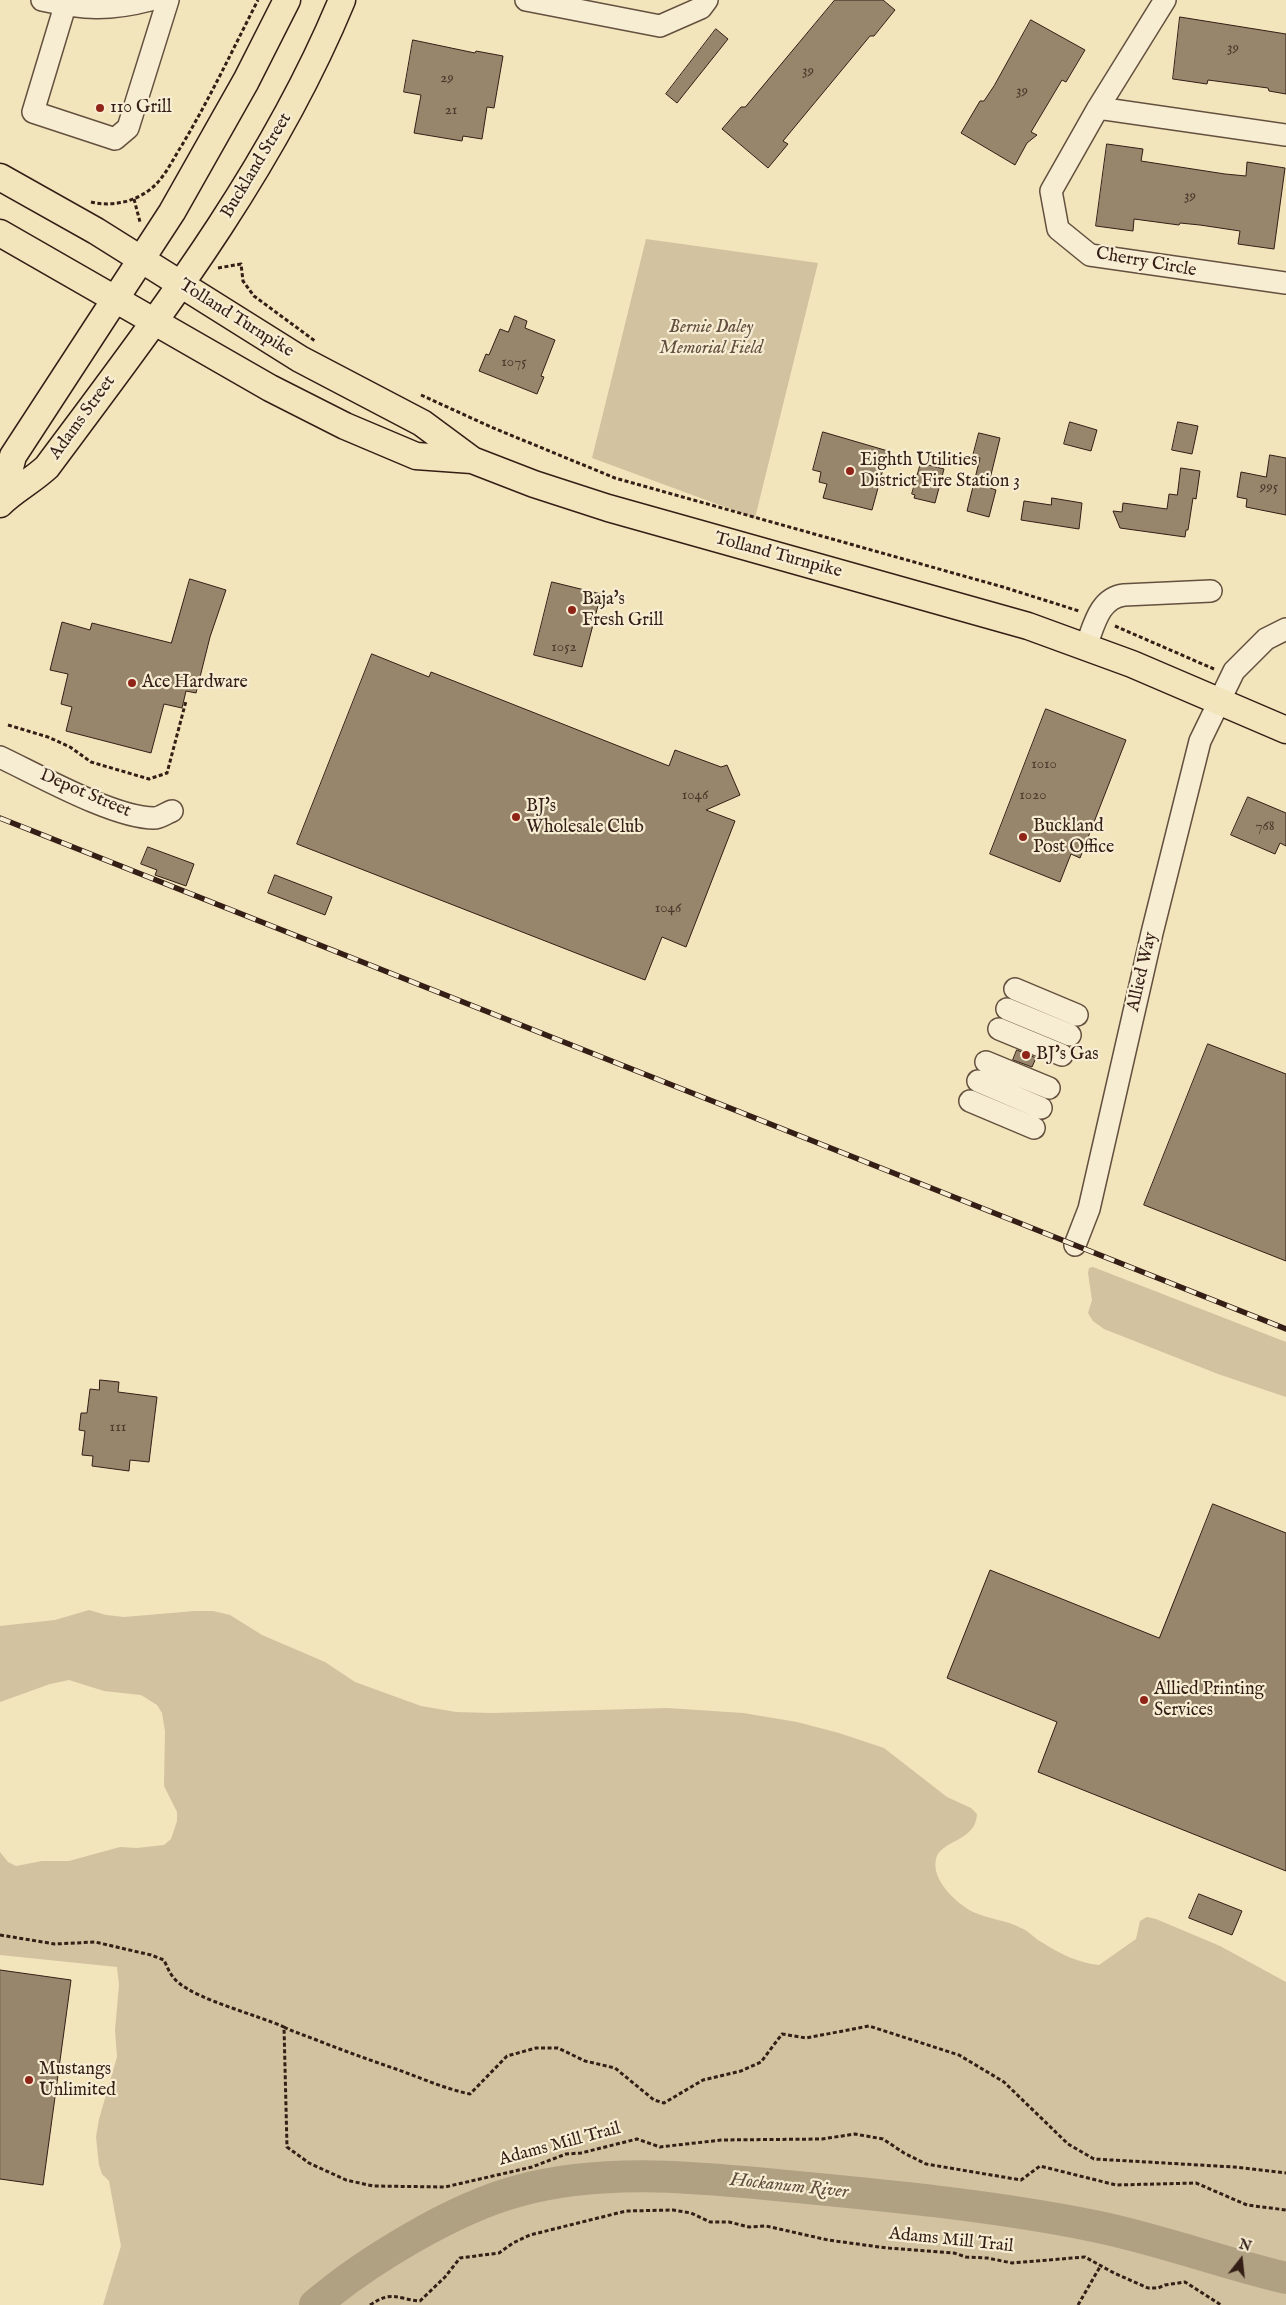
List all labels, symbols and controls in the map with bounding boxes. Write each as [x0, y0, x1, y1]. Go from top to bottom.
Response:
house number: 39 [1227, 40, 1239, 58]
house number: 39 [802, 63, 814, 81]
house number: 29 [440, 70, 454, 88]
house number: 39 [1016, 83, 1028, 101]
place label: 110 Grill [110, 97, 172, 119]
marker: 110 Grill [94, 102, 106, 114]
house number: 21 [445, 102, 457, 120]
street label: Buckland Street [217, 109, 297, 223]
house number: 39 [1184, 188, 1196, 206]
street label: Cherry Circle [1094, 244, 1198, 282]
street label: Tolland Turnpike [175, 275, 297, 363]
park label: Bernie Daley Memorial Field [659, 317, 763, 359]
house number: 1075 [501, 354, 527, 372]
street label: Adams Street [45, 372, 121, 464]
place label: Eighth Utilities District Fire Station 3 [860, 450, 1020, 492]
marker: Eighth Utilities District Fire Station 3 [844, 465, 856, 477]
house number: 995 [1260, 479, 1278, 497]
street label: Tolland Turnpike [712, 529, 844, 583]
place label: Baja's Fresh Grill [582, 589, 663, 632]
marker: Baja's Fresh Grill [566, 604, 578, 616]
house number: 1052 [551, 639, 577, 657]
place label: Ace Hardware [142, 672, 248, 694]
marker: Ace Hardware [126, 677, 138, 689]
house number: 1010 [1031, 756, 1057, 774]
street label: Depot Street [36, 765, 134, 823]
house number: 1046 [682, 787, 708, 805]
house number: 1020 [1019, 787, 1047, 805]
place label: BJ's Wholesale Club [526, 796, 644, 839]
marker: BJ's Wholesale Club [510, 811, 522, 823]
place label: Buckland Post Office [1033, 816, 1114, 859]
house number: 768 [1255, 818, 1275, 836]
marker: Buckland Post Office [1017, 831, 1029, 843]
house number: 1046 [655, 900, 681, 918]
street label: Allied Way [1123, 930, 1163, 1014]
place label: BJ's Gas [1036, 1044, 1098, 1066]
marker: BJ's Gas [1020, 1049, 1032, 1061]
house number: 111 [110, 1419, 126, 1437]
place label: Allied Printing Services [1154, 1679, 1264, 1722]
marker: Allied Printing Services [1138, 1694, 1150, 1706]
place label: Mustangs Unlimited [39, 2059, 116, 2102]
marker: Mustangs Unlimited [23, 2074, 35, 2086]
street label: Adams Mill Trail [497, 2118, 623, 2172]
water label: Hockanum River [729, 2169, 849, 2205]
street label: Adams Mill Trail [888, 2224, 1014, 2258]
north arrow [1216, 2235, 1266, 2285]
text: N [1237, 2235, 1253, 2256]

